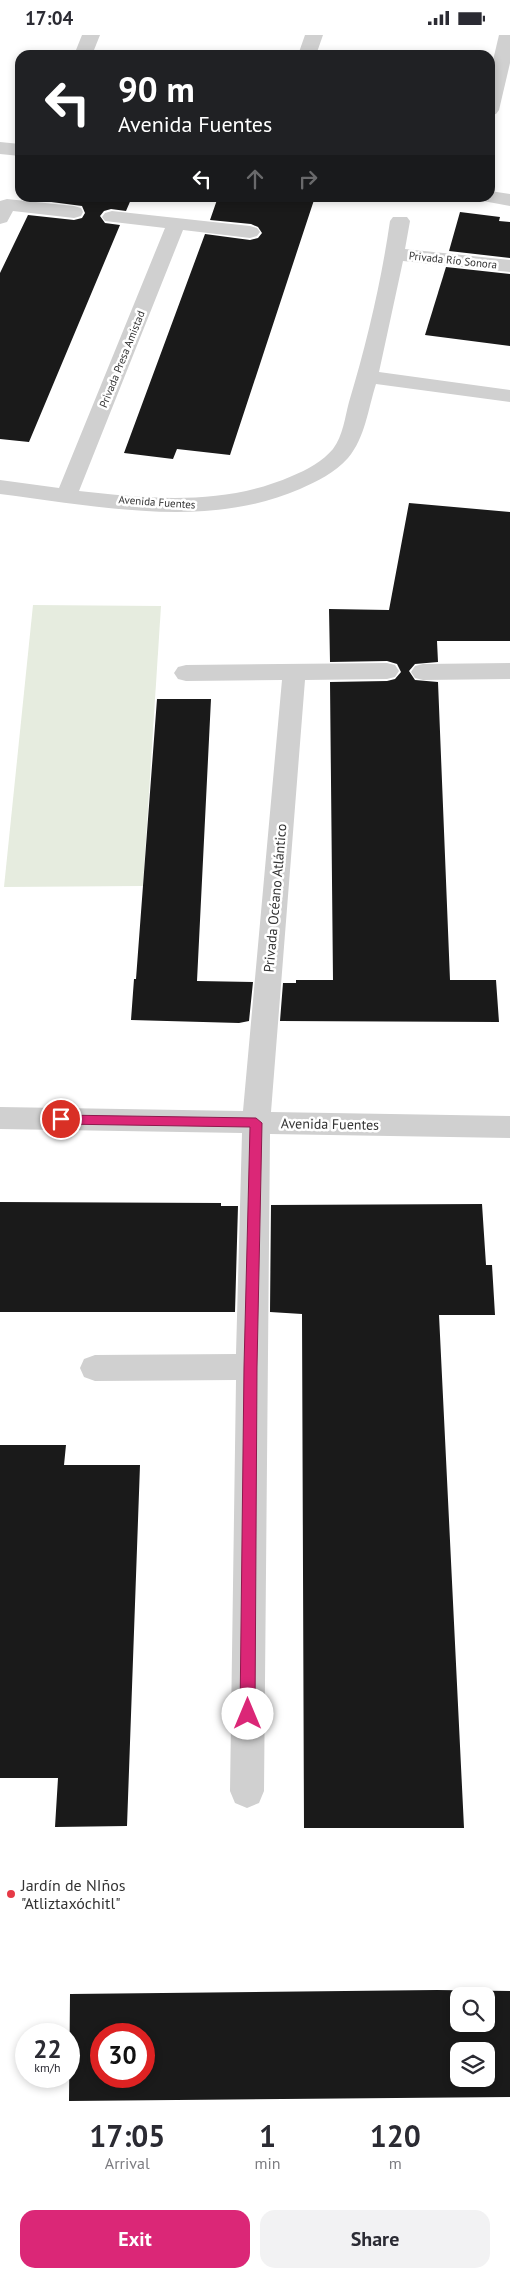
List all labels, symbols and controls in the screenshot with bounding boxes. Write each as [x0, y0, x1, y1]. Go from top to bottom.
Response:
text: 17:04 [25, 6, 73, 30]
text: 90 m [118, 66, 195, 112]
icon: left [35, 70, 100, 135]
text: Avenida Fuentes [118, 110, 272, 138]
icon: left [188, 165, 216, 193]
icon: ahead [241, 165, 269, 193]
icon: right [294, 165, 322, 193]
street label: Privada Río Sonora [408, 248, 498, 272]
street label: Privada Presa Amistad [96, 308, 148, 410]
street label: Avenida Fuentes [118, 492, 196, 512]
street label: Privada Océano Atlántico [260, 823, 290, 973]
pin [40, 1098, 82, 1140]
icon: arrive [47, 1105, 75, 1133]
street label: Avenida Fuentes [281, 1114, 379, 1134]
position arrow [221, 1687, 273, 1739]
place label: Jardín de NIños "Atliztaxóchitl" [20, 1875, 126, 1913]
marker: Jardín de NIños "Atliztaxóchitl" [5, 1888, 17, 1900]
map controls [450, 1987, 495, 2087]
button: search [450, 1987, 495, 2032]
speed limit sign: 30 [90, 2023, 155, 2088]
text: 22 [33, 2033, 62, 2065]
button: layers [450, 2042, 495, 2087]
text: km/h [34, 2060, 61, 2075]
text: 17:05 [89, 2116, 165, 2155]
text: 1 [259, 2116, 276, 2155]
text: 120 [370, 2116, 421, 2155]
text: Arrival [105, 2153, 150, 2173]
text: min [255, 2153, 281, 2173]
text: m [389, 2153, 402, 2173]
button: Exit [20, 2210, 250, 2268]
button: Share [260, 2210, 490, 2268]

